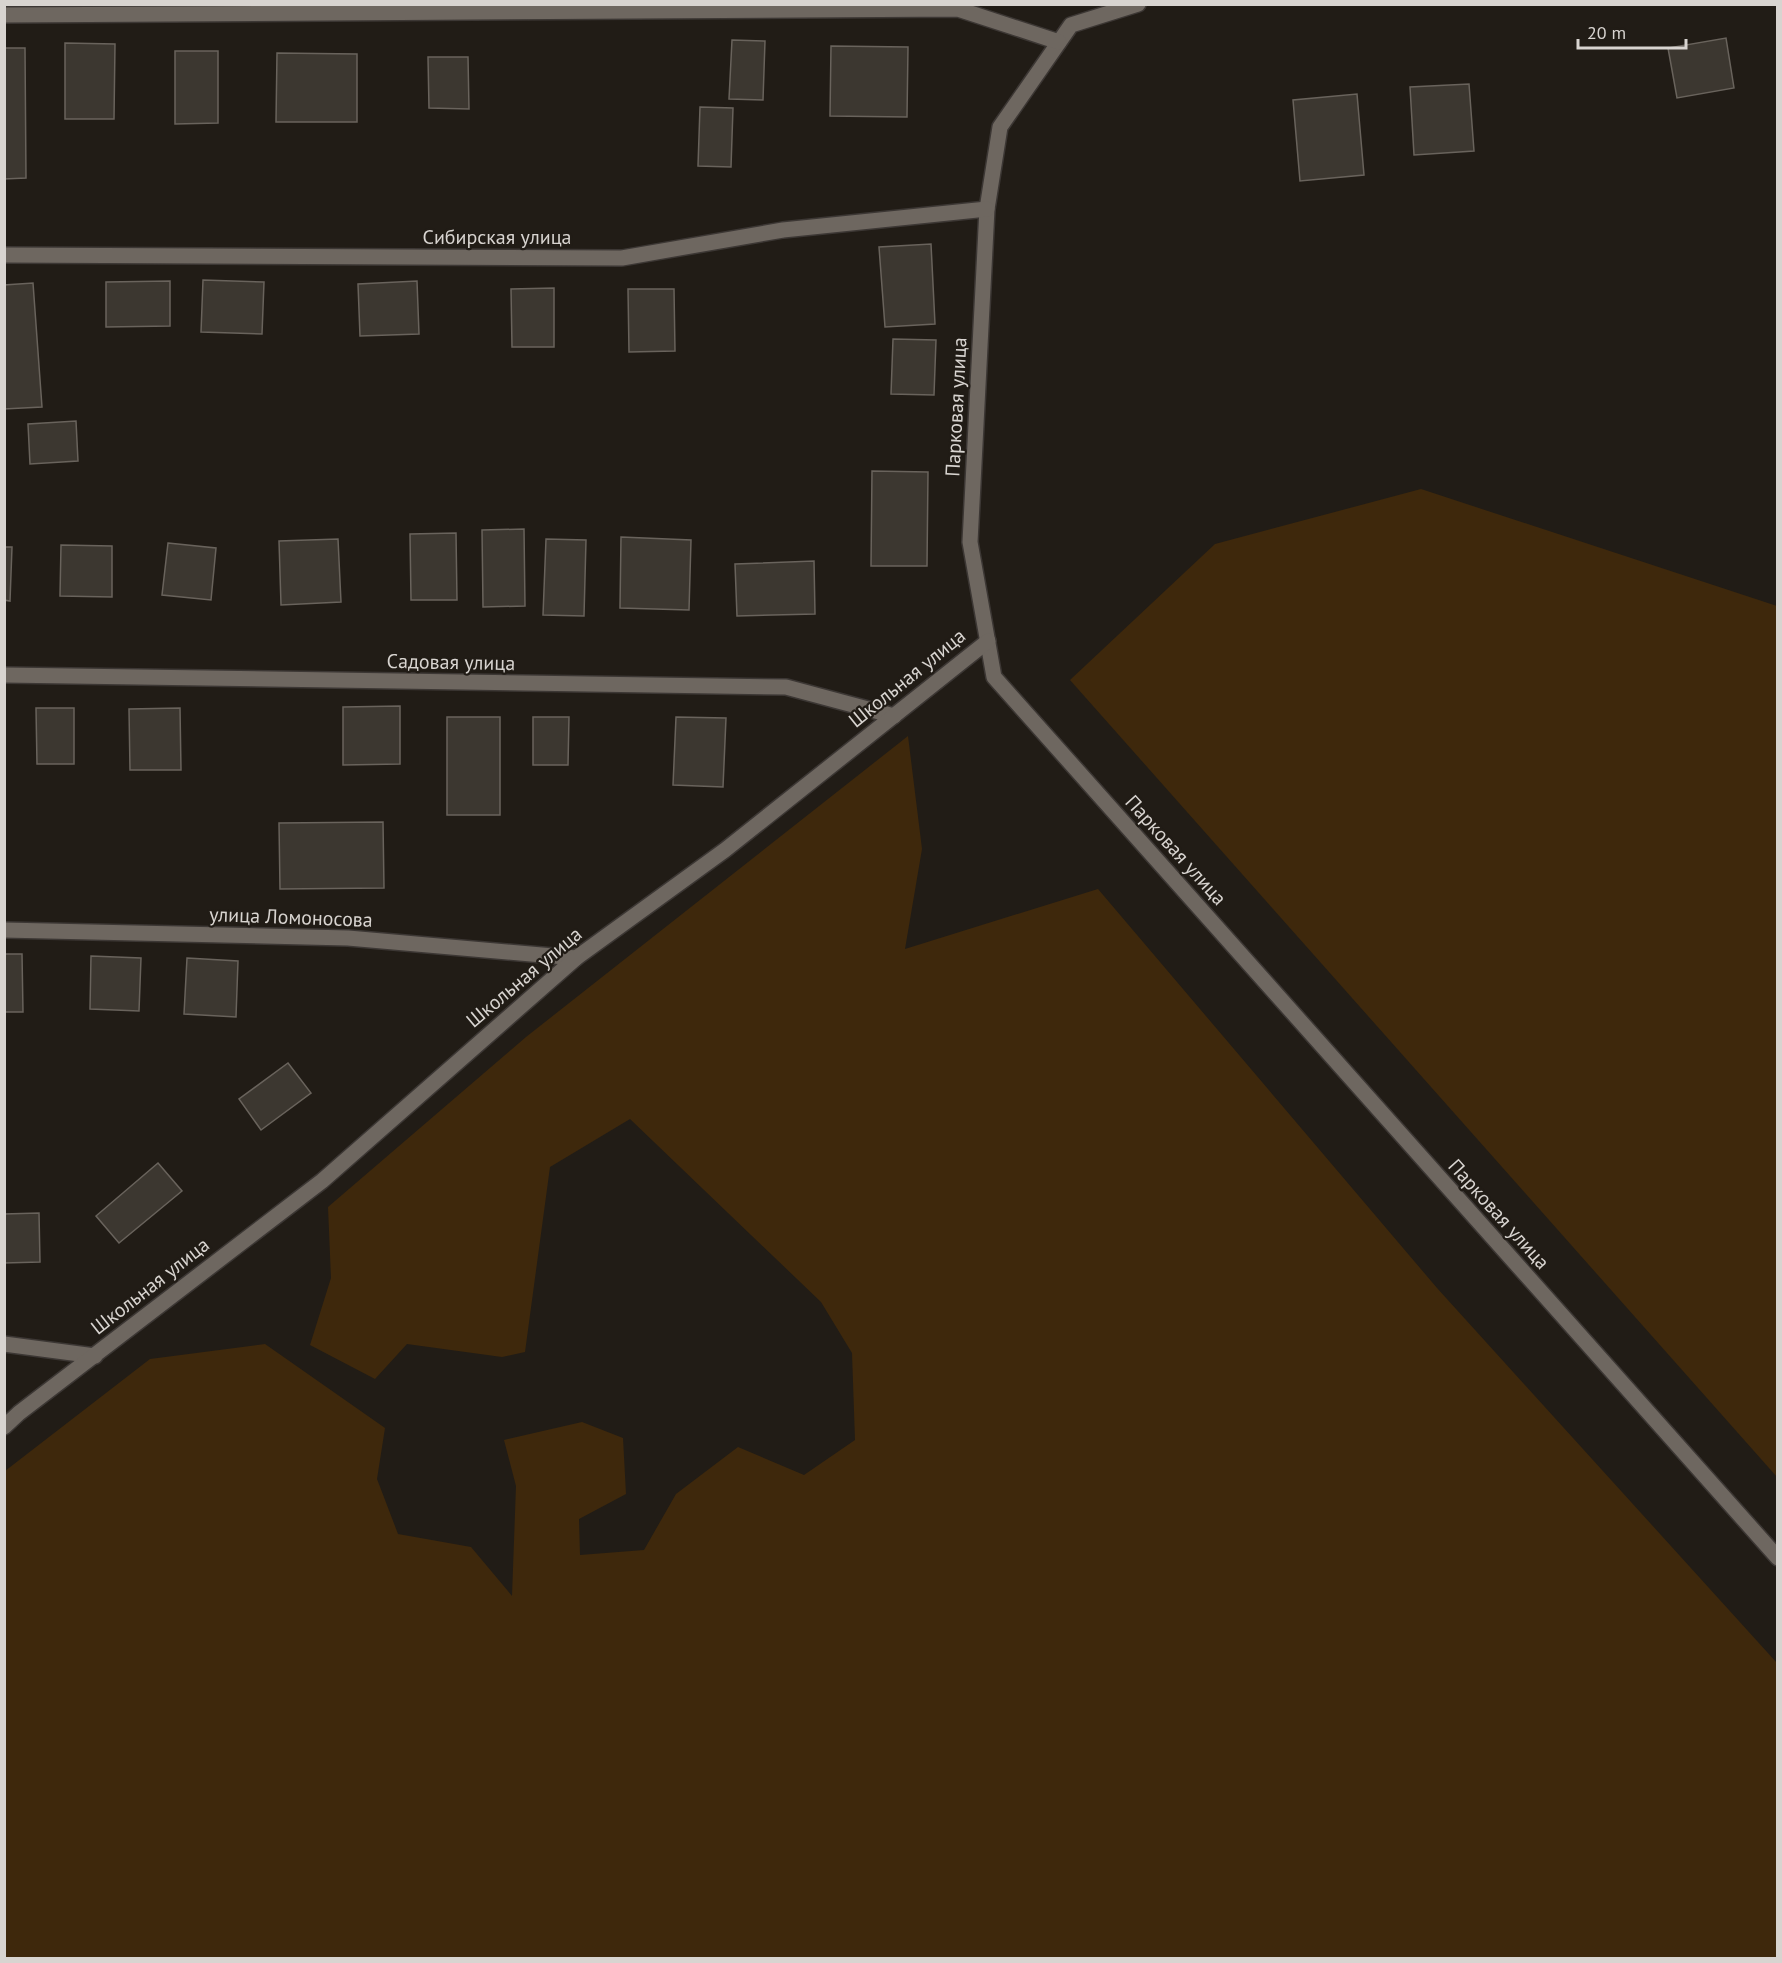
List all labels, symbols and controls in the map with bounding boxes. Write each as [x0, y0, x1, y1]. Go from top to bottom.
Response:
scale bar [1578, 12, 1686, 50]
text: 20 m [1587, 21, 1626, 44]
street label: Сибирская улица [422, 224, 572, 250]
street label: Парковая улица [939, 337, 973, 477]
street label: Школьная улица [843, 623, 971, 733]
street label: Садовая улица [387, 648, 515, 676]
street label: Парковая улица [1120, 789, 1232, 911]
street label: улица Ломоносова [209, 901, 373, 933]
street label: Школьная улица [461, 921, 587, 1033]
street label: Парковая улица [1443, 1153, 1555, 1275]
street label: Школьная улица [86, 1232, 214, 1340]

